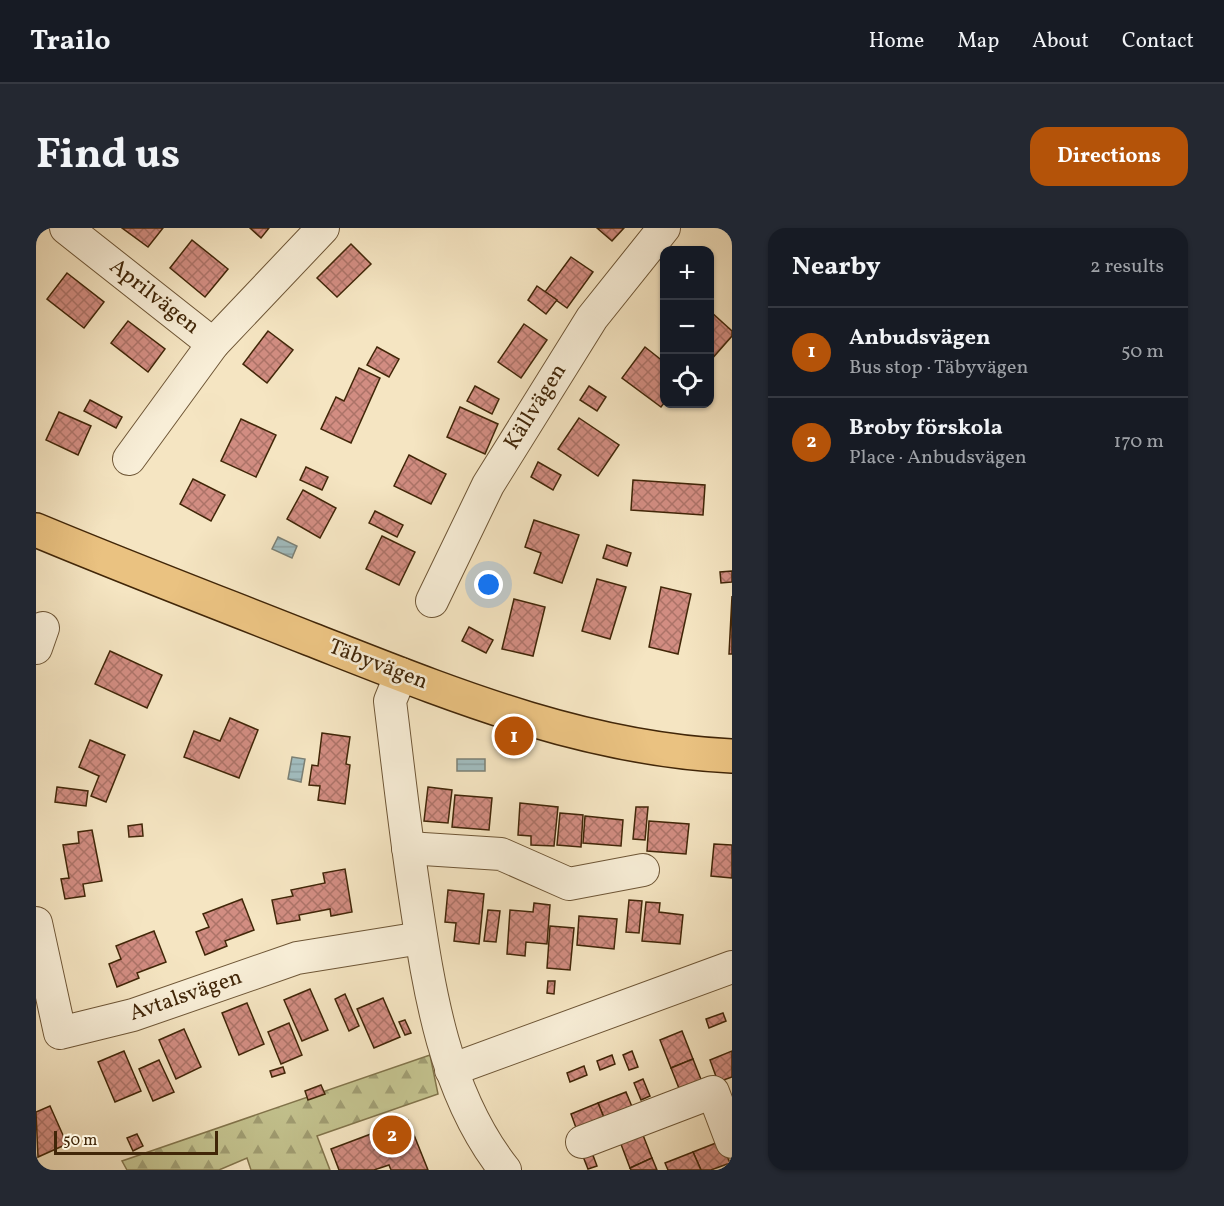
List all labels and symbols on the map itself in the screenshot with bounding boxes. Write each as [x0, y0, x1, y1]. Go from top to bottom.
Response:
street label: Aprilvägen [102, 252, 206, 342]
street label: Källvägen [497, 358, 575, 456]
your location [474, 570, 503, 599]
street label: Täbyvägen [324, 632, 432, 698]
pin: 1 [494, 714, 534, 758]
street label: Avtalsvägen [125, 962, 247, 1030]
pin: 2 [372, 1112, 412, 1158]
scale bar [54, 1128, 218, 1156]

